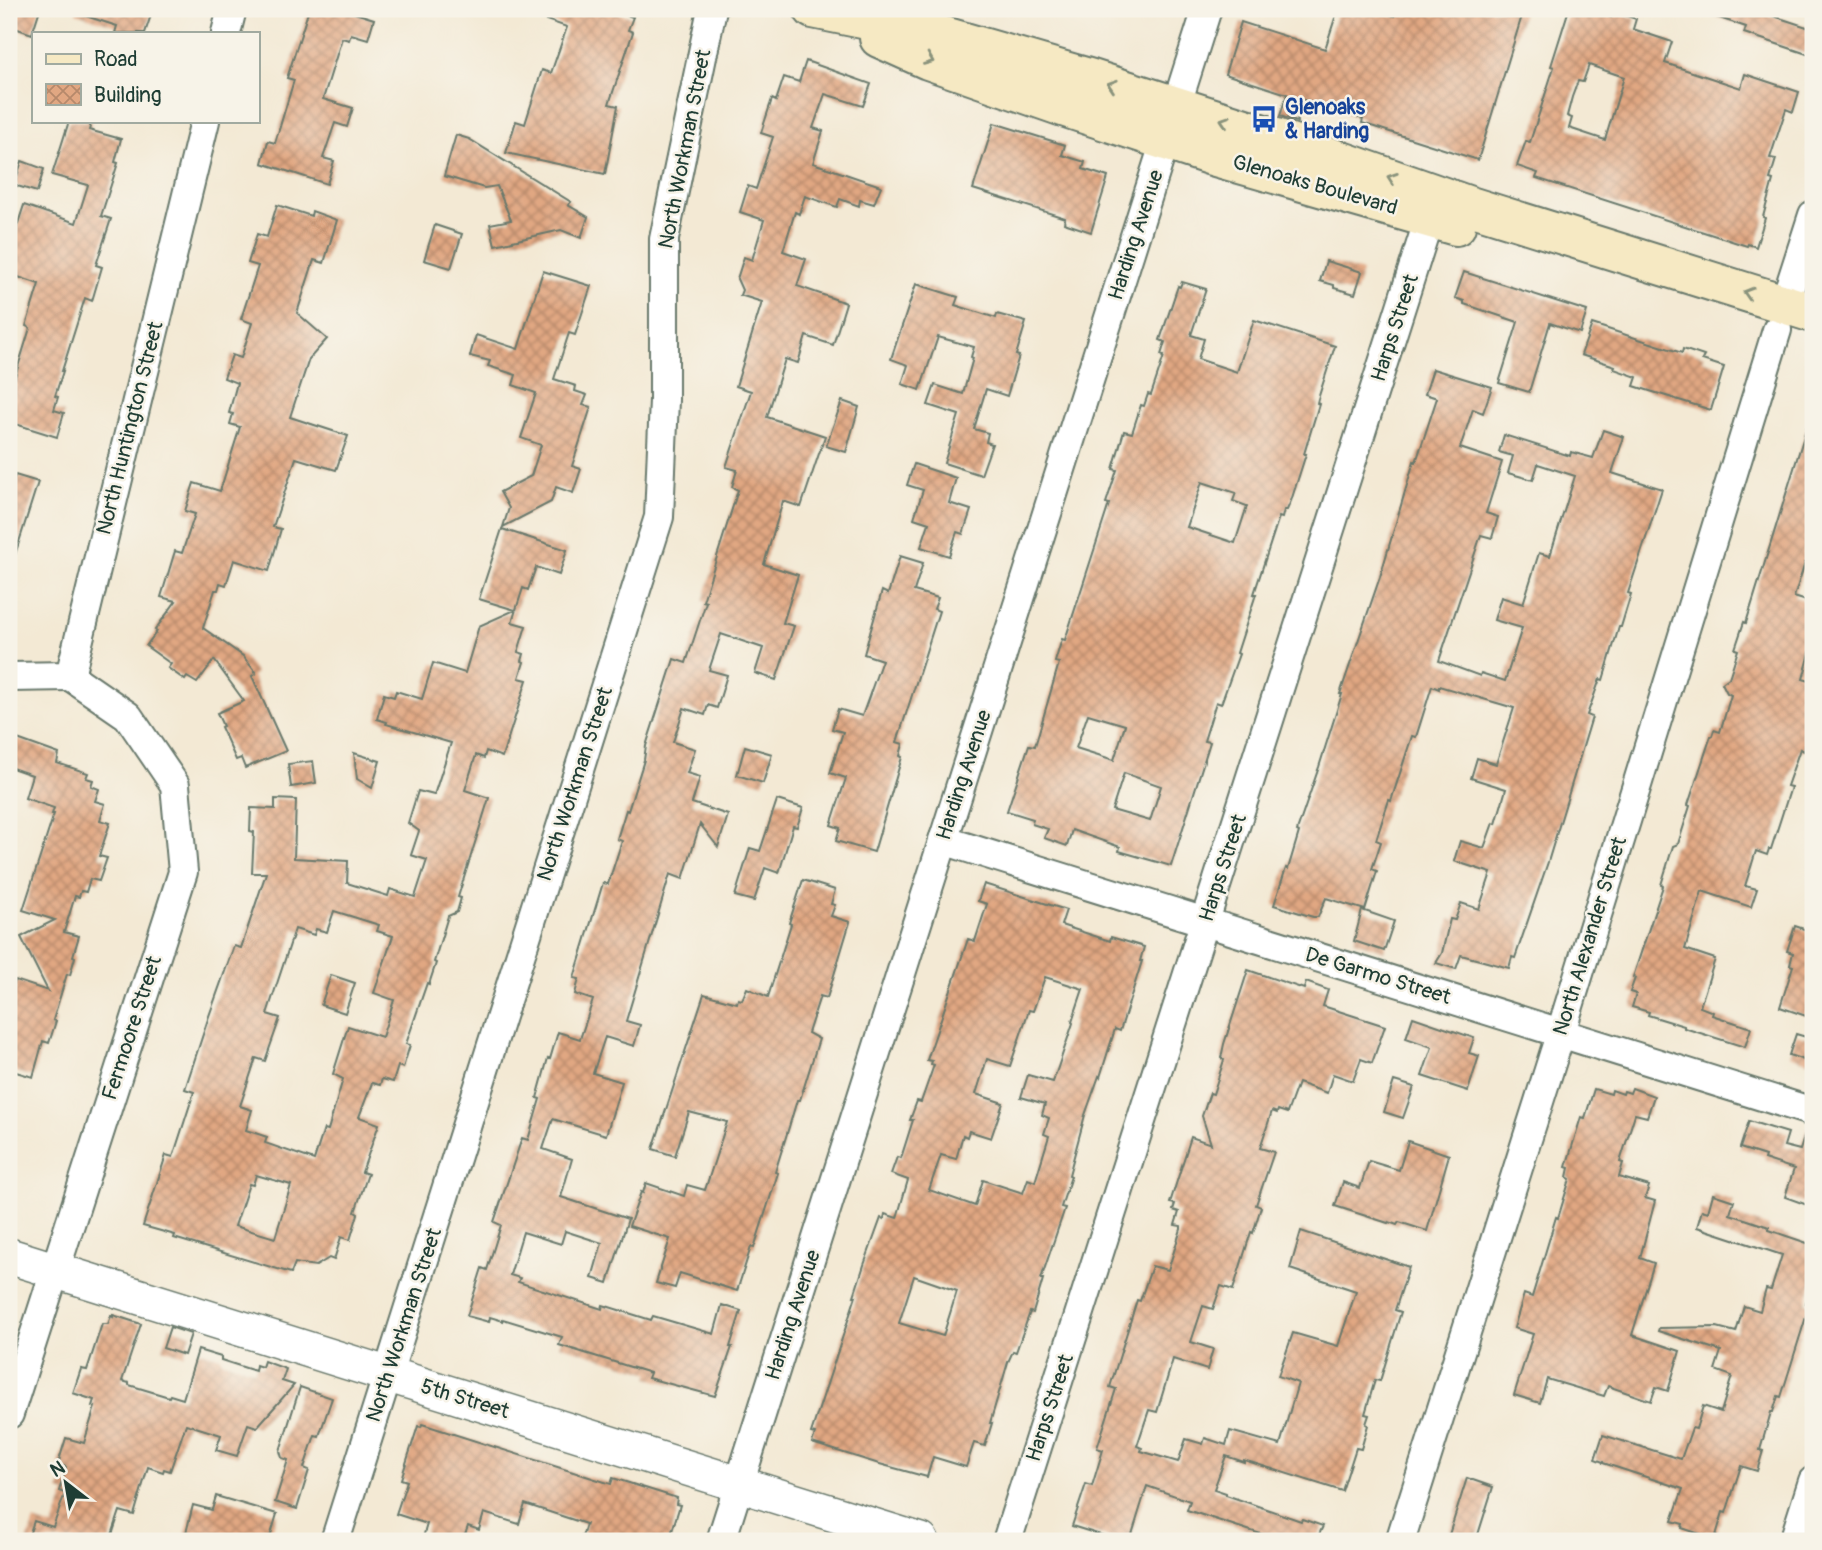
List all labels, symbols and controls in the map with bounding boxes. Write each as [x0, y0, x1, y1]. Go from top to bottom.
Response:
legend [32, 32, 259, 122]
text: Road [94, 46, 138, 73]
street label: North Workman Street [652, 47, 718, 251]
one-way arrow [923, 52, 935, 66]
one-way arrow [1106, 79, 1119, 93]
text: Building [94, 82, 161, 109]
place label: Glenoaks & Harding [1285, 94, 1370, 145]
bus stop icon: Glenoaks & Harding [1249, 104, 1279, 134]
one-way arrow [1220, 115, 1232, 130]
street label: Glenoaks Boulevard [1229, 149, 1401, 221]
street label: Harding Avenue [1102, 166, 1170, 304]
one-way arrow [1386, 172, 1398, 186]
street label: Harps Street [1365, 270, 1425, 385]
one-way arrow [1742, 287, 1754, 302]
street label: North Huntington Street [90, 318, 170, 537]
street label: North Workman Street [531, 683, 619, 884]
street label: Harding Avenue [930, 706, 998, 844]
street label: Harps Street [1193, 810, 1253, 925]
street label: North Alexander Street [1547, 833, 1633, 1039]
street label: De Garmo Street [1302, 941, 1455, 1011]
street label: Fermoore Street [96, 952, 168, 1104]
street label: North Workman Street [360, 1224, 448, 1425]
street label: Harding Avenue [759, 1246, 827, 1384]
street label: Harps Street [1020, 1350, 1080, 1465]
street label: 5th Street [417, 1373, 513, 1425]
north arrow [32, 1448, 102, 1518]
text: N [46, 1456, 70, 1483]

